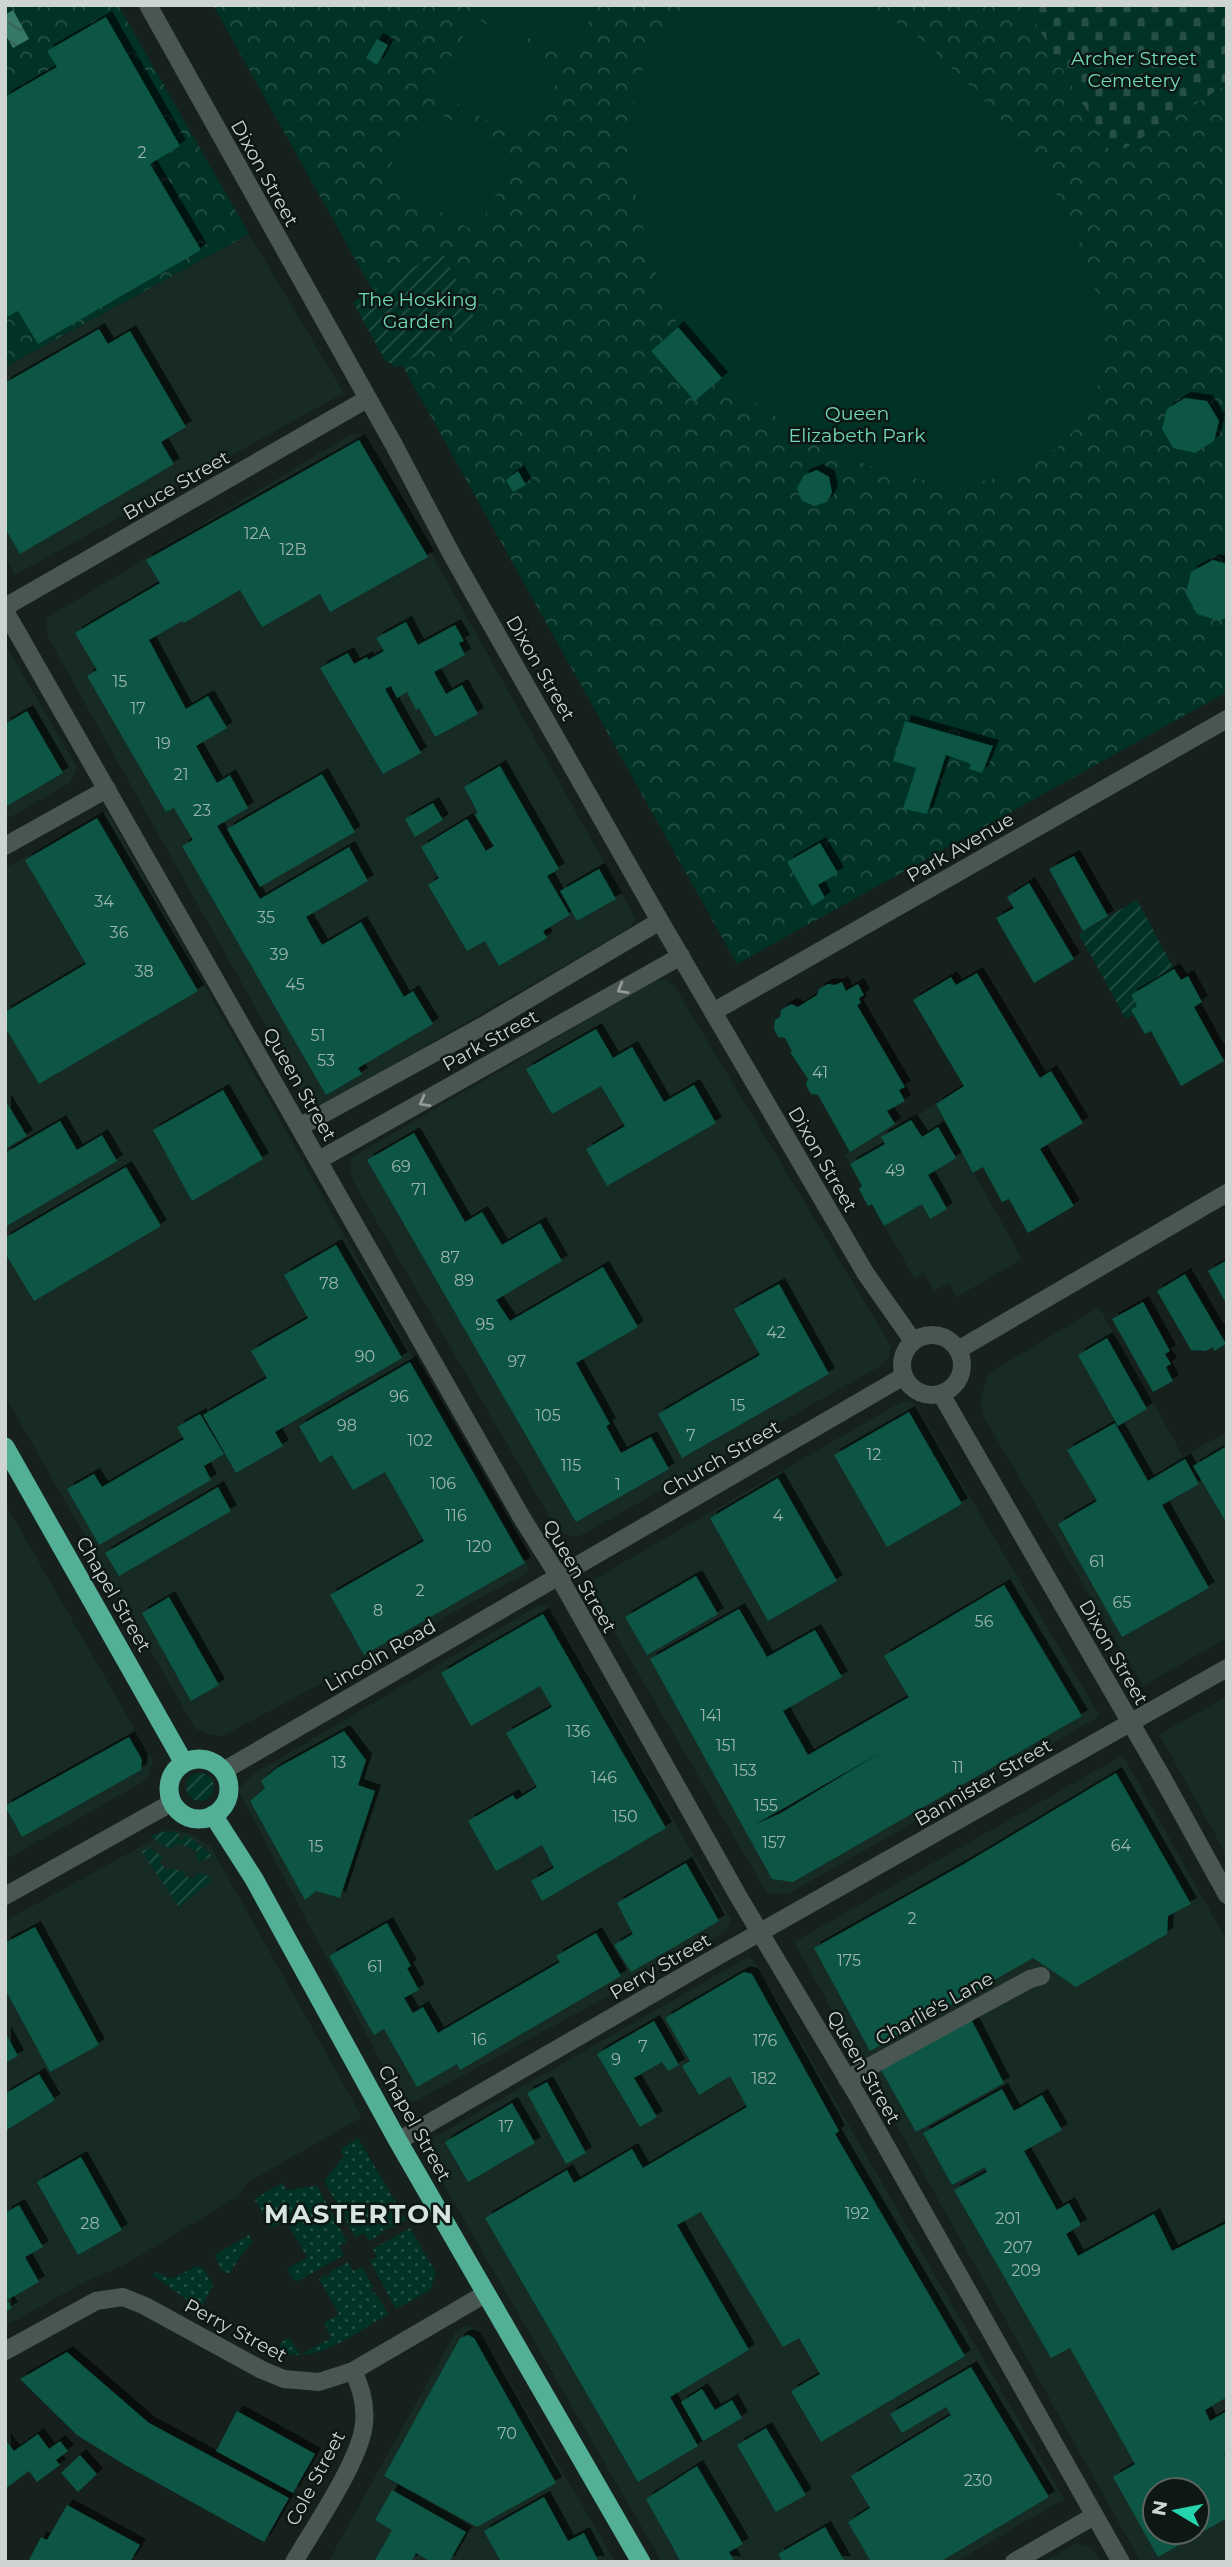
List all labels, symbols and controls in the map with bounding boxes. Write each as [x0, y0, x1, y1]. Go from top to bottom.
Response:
park label: Archer Street Cemetery [1071, 47, 1197, 92]
street label: Dixon Street [226, 116, 303, 231]
house number: 2 [137, 143, 147, 162]
park label: The Hosking Garden [358, 288, 478, 333]
park label: Queen Elizabeth Park [788, 402, 926, 447]
street label: Bruce Street [119, 446, 234, 525]
house number: 12A [244, 524, 271, 543]
house number: 12B [280, 540, 306, 559]
street label: Dixon Street [501, 611, 580, 725]
house number: 15 [113, 672, 127, 691]
house number: 17 [130, 699, 146, 718]
house number: 19 [155, 734, 171, 753]
house number: 21 [174, 765, 188, 784]
house number: 23 [193, 801, 211, 820]
street label: Park Avenue [902, 807, 1018, 887]
house number: 34 [94, 892, 114, 911]
house number: 35 [257, 908, 275, 927]
house number: 36 [110, 923, 129, 942]
house number: 39 [270, 945, 288, 964]
house number: 38 [134, 962, 154, 981]
house number: 45 [285, 975, 305, 994]
one-way arrow [617, 981, 630, 994]
street label: Park Street [438, 1005, 542, 1076]
street label: Queen Street [258, 1024, 341, 1145]
house number: 51 [311, 1026, 325, 1045]
house number: 53 [317, 1051, 335, 1070]
house number: 41 [812, 1063, 828, 1082]
one-way arrow [419, 1094, 431, 1107]
street label: Dixon Street [783, 1102, 862, 1216]
house number: 69 [391, 1157, 411, 1176]
house number: 49 [885, 1161, 905, 1180]
house number: 71 [411, 1180, 427, 1199]
house number: 87 [440, 1248, 460, 1267]
house number: 89 [454, 1271, 474, 1290]
house number: 78 [319, 1274, 339, 1293]
house number: 95 [476, 1315, 494, 1334]
house number: 42 [766, 1323, 786, 1342]
house number: 90 [355, 1347, 375, 1366]
house number: 97 [507, 1352, 527, 1371]
house number: 96 [389, 1387, 409, 1406]
house number: 15 [731, 1396, 745, 1415]
house number: 105 [535, 1406, 561, 1425]
street label: Church Street [658, 1415, 785, 1501]
house number: 98 [337, 1416, 357, 1435]
house number: 7 [686, 1426, 696, 1445]
house number: 102 [407, 1431, 433, 1450]
house number: 12 [867, 1445, 881, 1464]
house number: 115 [561, 1456, 581, 1475]
house number: 106 [430, 1474, 456, 1493]
house number: 1 [615, 1475, 621, 1494]
house number: 116 [445, 1506, 467, 1525]
house number: 4 [773, 1506, 784, 1525]
street label: Queen Street [538, 1516, 621, 1637]
street label: Chapel Street [71, 1532, 156, 1656]
house number: 120 [466, 1537, 492, 1556]
house number: 61 [1089, 1552, 1105, 1571]
house number: 2 [415, 1581, 425, 1600]
house number: 65 [1113, 1593, 1131, 1612]
street label: Dixon Street [1074, 1595, 1153, 1709]
house number: 8 [373, 1601, 383, 1620]
house number: 56 [975, 1612, 994, 1631]
street label: Lincoln Road [321, 1614, 440, 1696]
house number: 141 [700, 1706, 722, 1725]
house number: 136 [566, 1722, 591, 1741]
street label: Bannister Street [911, 1734, 1056, 1831]
house number: 151 [716, 1736, 736, 1755]
house number: 13 [332, 1753, 346, 1772]
house number: 11 [952, 1758, 964, 1777]
house number: 153 [733, 1761, 757, 1780]
house number: 146 [591, 1768, 617, 1787]
house number: 155 [754, 1796, 778, 1815]
house number: 150 [612, 1807, 638, 1826]
house number: 157 [762, 1833, 786, 1852]
house number: 64 [1111, 1836, 1132, 1855]
house number: 15 [309, 1837, 323, 1856]
house number: 2 [907, 1909, 917, 1928]
street label: Perry Street [606, 1928, 715, 2005]
house number: 175 [837, 1951, 861, 1970]
house number: 61 [367, 1957, 383, 1976]
street label: Charlie's Lane [871, 1967, 997, 2050]
street label: Queen Street [822, 2007, 905, 2128]
house number: 16 [471, 2030, 487, 2049]
house number: 176 [753, 2031, 778, 2050]
house number: 7 [638, 2037, 648, 2056]
house number: 9 [611, 2050, 621, 2069]
street label: Chapel Street [373, 2061, 456, 2186]
house number: 182 [751, 2069, 777, 2088]
house number: 17 [498, 2117, 514, 2136]
district label: MASTERTON [264, 2198, 454, 2230]
house number: 192 [845, 2204, 869, 2223]
house number: 201 [995, 2209, 1021, 2228]
house number: 28 [80, 2214, 100, 2233]
house number: 207 [1004, 2238, 1032, 2257]
house number: 209 [1011, 2261, 1041, 2280]
street label: Perry Street [181, 2294, 291, 2367]
house number: 70 [497, 2424, 517, 2443]
street label: Cole Street [281, 2427, 350, 2530]
house number: 230 [964, 2471, 992, 2490]
north arrow [1141, 2476, 1211, 2546]
text: N [1147, 2499, 1172, 2518]

